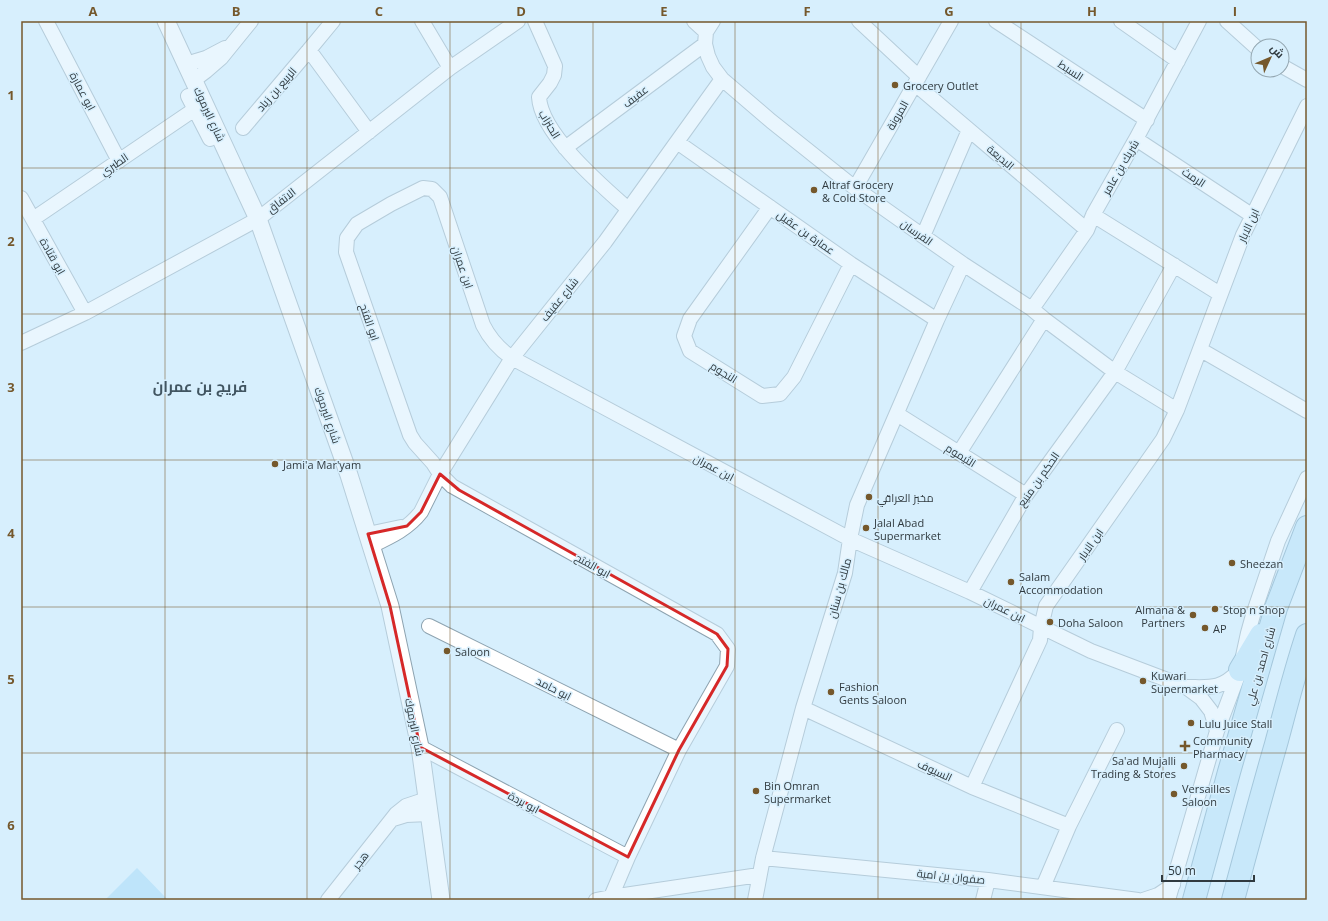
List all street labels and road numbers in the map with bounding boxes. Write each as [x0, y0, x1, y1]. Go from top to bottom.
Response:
street label: السبط [1055, 56, 1087, 84]
street label: الربيع بن زياد [253, 64, 300, 115]
street label: ابو عمارة [67, 69, 99, 113]
street label: عفيف [619, 81, 651, 111]
street label: شارع اليرموك [190, 84, 229, 144]
street label: المرونة [883, 97, 911, 133]
street label: الحنزاب [536, 107, 564, 141]
street label: شريك بن عامر [1098, 137, 1142, 198]
street label: البديعة [984, 141, 1018, 173]
street label: الطبري [97, 149, 132, 180]
street label: الرمث [1179, 164, 1209, 190]
street label: الاتفاق [263, 184, 299, 216]
street label: ابن الابار [1233, 206, 1262, 245]
street label: عمارة بن عقيل [774, 207, 838, 257]
street label: الفرسان [898, 216, 936, 248]
street label: ابو قتادة [37, 235, 69, 277]
street label: ابن عمران [449, 244, 477, 290]
street label: شارع عفيف [537, 274, 582, 325]
street label: ابو الفتح [356, 301, 383, 343]
street label: النجوم [707, 358, 740, 387]
street label: شارع اليرموك [310, 385, 345, 446]
street label: الثيموم [942, 440, 979, 471]
street label: الحكم بن منيع [1014, 449, 1063, 510]
street label: ابن عمران [691, 450, 737, 484]
street label: ابن الابار [1073, 525, 1106, 564]
street label: ابو الفتح [572, 549, 613, 582]
street label: مالك بن سنان [824, 556, 854, 620]
street label: ابن عمران [982, 593, 1028, 625]
street label: شارع احمد بن علي [1242, 625, 1280, 708]
street label: ابو حامد [534, 673, 574, 703]
street label: شارع اليرموك [401, 697, 428, 757]
street label: السيوف [915, 756, 955, 784]
street label: ابو بردة [506, 788, 542, 816]
street label: هجر [348, 848, 372, 873]
street label: صفوان بن امية [916, 865, 986, 887]

